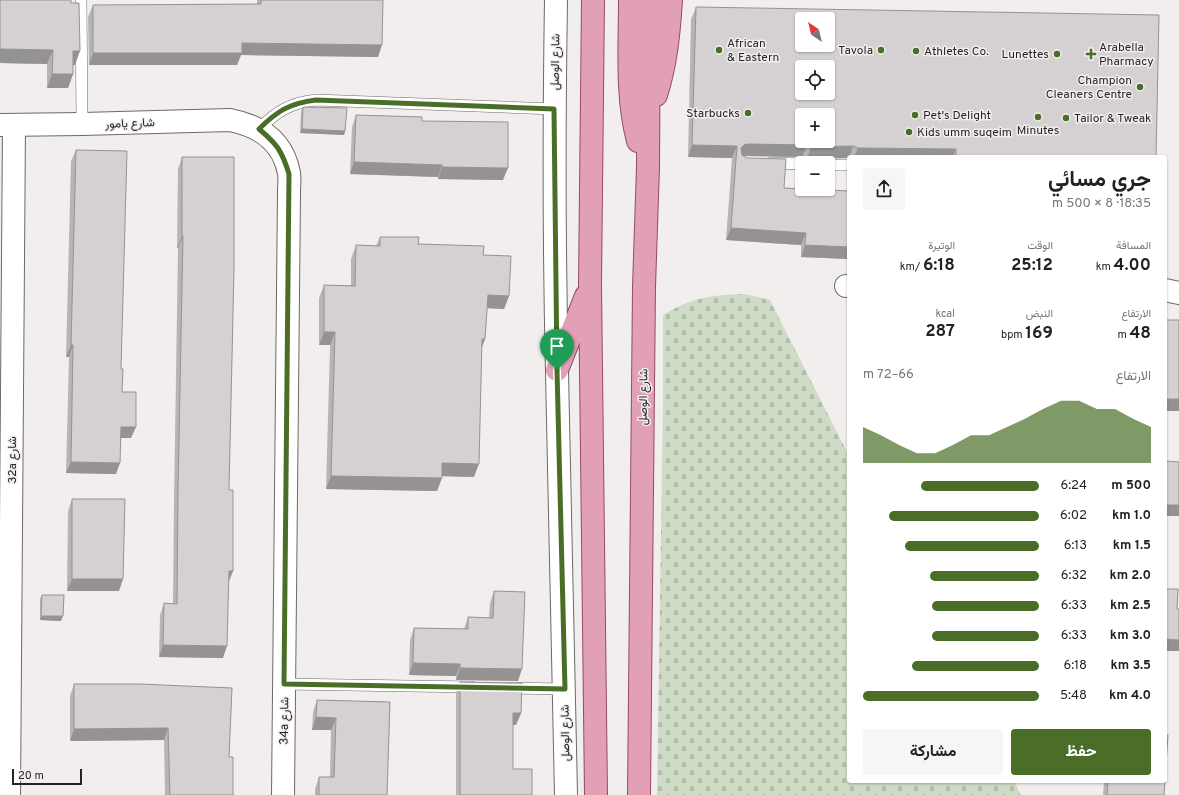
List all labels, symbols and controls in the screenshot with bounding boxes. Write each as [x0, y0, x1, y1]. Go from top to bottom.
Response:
north arrow [795, 12, 835, 52]
map controls [795, 12, 835, 196]
street label: شارع الوصل [548, 34, 564, 90]
place label: African & Eastern [727, 36, 779, 66]
place label: Arabella Pharmacy [1099, 40, 1154, 70]
place label: Tavola [838, 43, 873, 59]
place label: Athletes Co. [924, 44, 989, 60]
marker: African & Eastern [714, 45, 724, 55]
marker: Tavola [876, 45, 886, 55]
marker: Athletes Co. [911, 46, 921, 56]
place label: Lunettes [1001, 47, 1049, 63]
marker: Lunettes [1052, 49, 1062, 59]
marker: Arabella Pharmacy [1086, 49, 1096, 59]
button: locate [795, 60, 835, 100]
place label: Champion Cleaners Centre [1046, 73, 1132, 103]
marker: Champion Cleaners Centre [1135, 82, 1145, 92]
place label: Starbucks [686, 106, 740, 122]
marker: Starbucks [743, 108, 753, 118]
button: + [795, 108, 835, 148]
place label: Pet's Delight [923, 108, 991, 124]
marker: Pet's Delight [910, 110, 920, 120]
place label: Tailor & Tweak [1074, 111, 1151, 127]
marker: Minutes [1033, 112, 1043, 122]
marker: Tailor & Tweak [1061, 113, 1071, 123]
street label: شارع يامور [104, 115, 155, 133]
place label: Minutes [1017, 123, 1059, 139]
place label: Kids umm suqeim [917, 125, 1012, 141]
marker: Kids umm suqeim [904, 127, 914, 137]
button: − [795, 156, 835, 196]
text: جري مسائي [1048, 167, 1151, 194]
button: share [863, 168, 905, 210]
text: 18:35 · 8 × 500 m [1052, 196, 1151, 212]
text: الوتيرة [928, 239, 955, 253]
text: الوقت [1027, 239, 1053, 253]
text: المسافة [1116, 239, 1151, 253]
text: 6:18 [923, 255, 955, 277]
text: 25:12 [1011, 255, 1053, 277]
text: 4.00 [1114, 255, 1151, 277]
text: /km [900, 260, 923, 274]
text: km [1096, 260, 1114, 274]
text: kcal [935, 307, 955, 321]
text: النبض [1026, 307, 1053, 321]
text: الارتفاع [1121, 307, 1151, 321]
text: 287 [925, 321, 955, 343]
text: 169 [1025, 323, 1053, 345]
text: 48 [1129, 323, 1151, 345]
text: bpm [1001, 328, 1025, 342]
text: m [1117, 328, 1129, 342]
pin [540, 329, 574, 370]
icon: arrive [546, 335, 568, 357]
text: 66–72 m [863, 367, 914, 383]
street label: شارع الوصل [636, 369, 652, 425]
text: الارتفاع [1116, 369, 1151, 385]
street label: 32a شارع [5, 436, 21, 484]
text: 6:24 [1060, 478, 1087, 494]
text: 500 m [1111, 478, 1151, 494]
text: 6:02 [1060, 508, 1087, 524]
text: 1.0 km [1112, 508, 1151, 524]
text: 6:13 [1064, 538, 1087, 554]
text: 1.5 km [1113, 538, 1151, 554]
text: 6:32 [1061, 568, 1087, 584]
text: 2.0 km [1109, 568, 1151, 584]
text: 6:33 [1061, 598, 1087, 614]
text: 2.5 km [1110, 598, 1151, 614]
text: 6:33 [1061, 628, 1087, 644]
text: 3.0 km [1110, 628, 1151, 644]
text: 6:18 [1064, 658, 1087, 674]
text: 3.5 km [1110, 658, 1151, 674]
text: 5:48 [1060, 688, 1087, 704]
text: 4.0 km [1109, 688, 1151, 704]
street label: 34a شارع [277, 697, 293, 745]
street label: شارع الوصل [558, 705, 574, 761]
button: مشاركة [863, 729, 1003, 775]
button: حفظ [1011, 729, 1151, 775]
scale bar [12, 767, 82, 786]
text: 20 m [18, 769, 44, 783]

